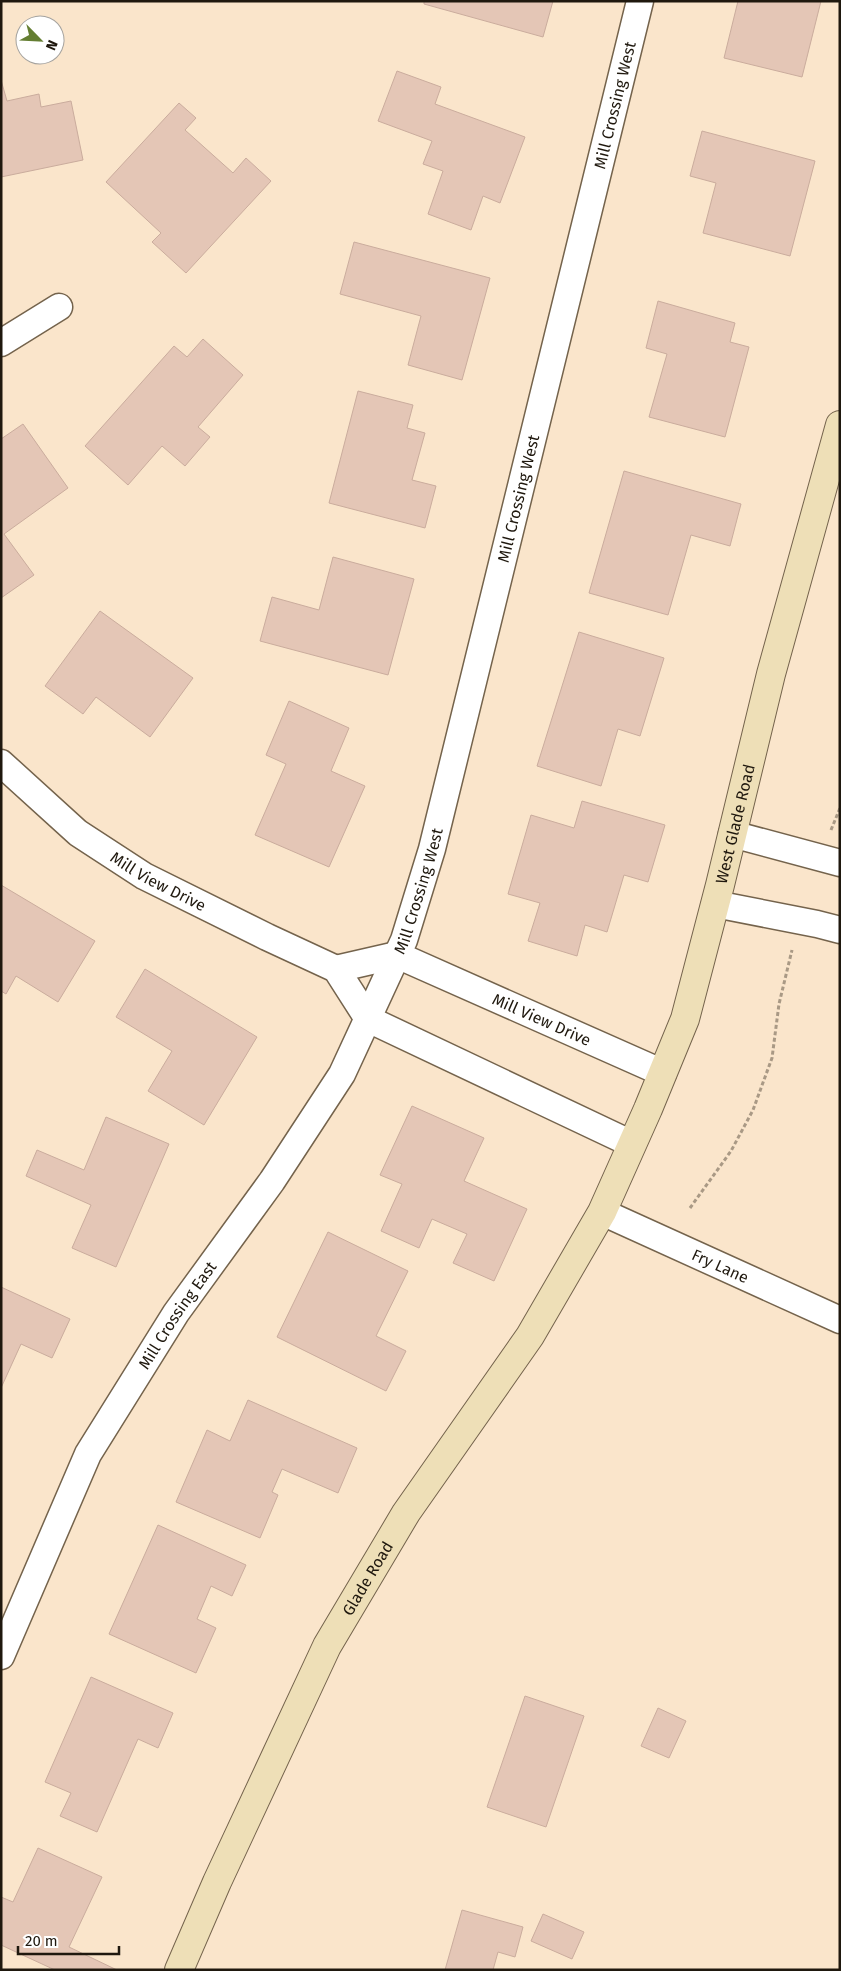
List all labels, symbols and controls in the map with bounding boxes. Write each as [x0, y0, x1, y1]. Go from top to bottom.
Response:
north arrow [15, 15, 65, 65]
text: N [42, 37, 61, 53]
street label: Mill Crossing West [590, 39, 640, 171]
street label: Mill Crossing West [494, 433, 543, 564]
street label: West Glade Road [712, 762, 759, 886]
street label: Mill Crossing West [390, 826, 447, 957]
street label: Mill View Drive [107, 848, 209, 915]
street label: Mill View Drive [489, 990, 594, 1050]
street label: Fry Lane [689, 1245, 752, 1287]
street label: Mill Crossing East [134, 1258, 221, 1373]
street label: Glade Road [338, 1538, 397, 1619]
scale bar [18, 1924, 119, 1956]
text: 20 m [25, 1932, 58, 1950]

